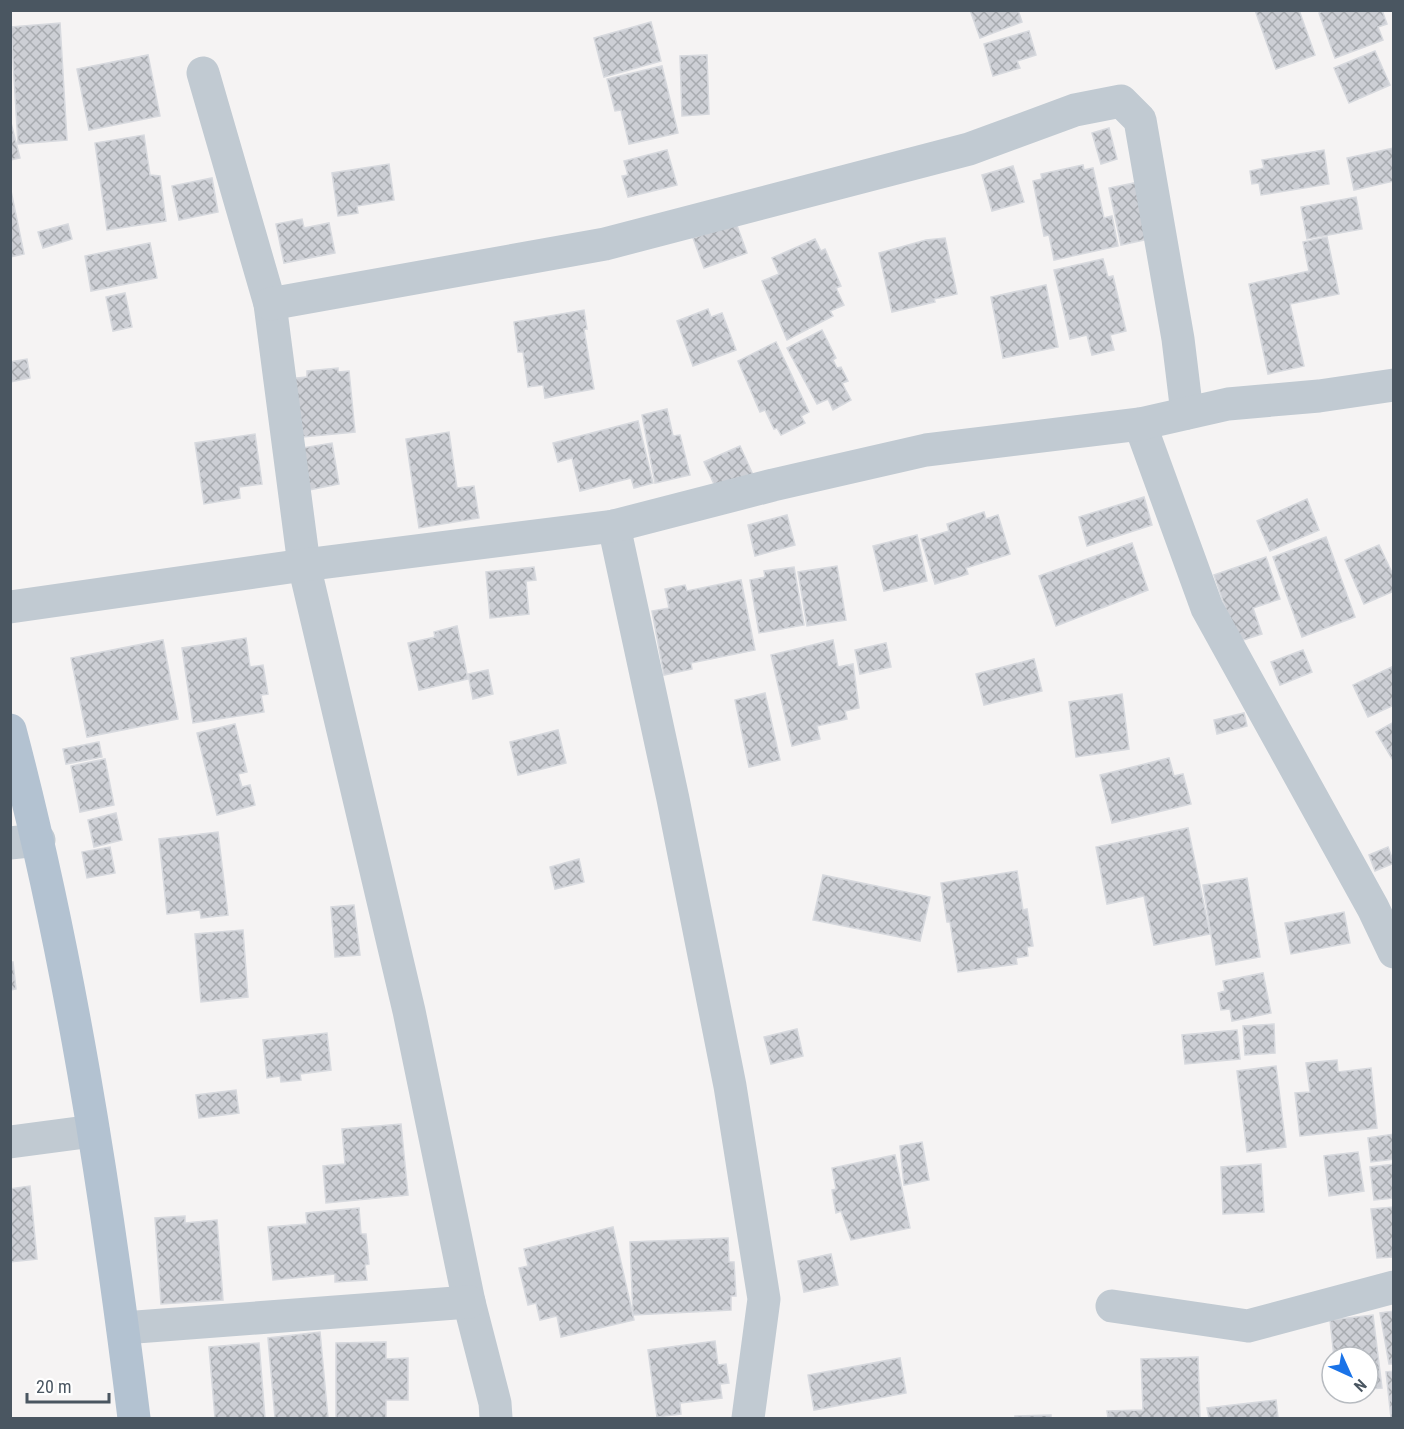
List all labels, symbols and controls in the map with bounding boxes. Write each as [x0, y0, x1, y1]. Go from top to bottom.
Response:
north arrow [1320, 1345, 1380, 1405]
scale bar [27, 1366, 110, 1404]
text: N [1350, 1375, 1370, 1395]
text: 20 m [36, 1376, 71, 1397]

